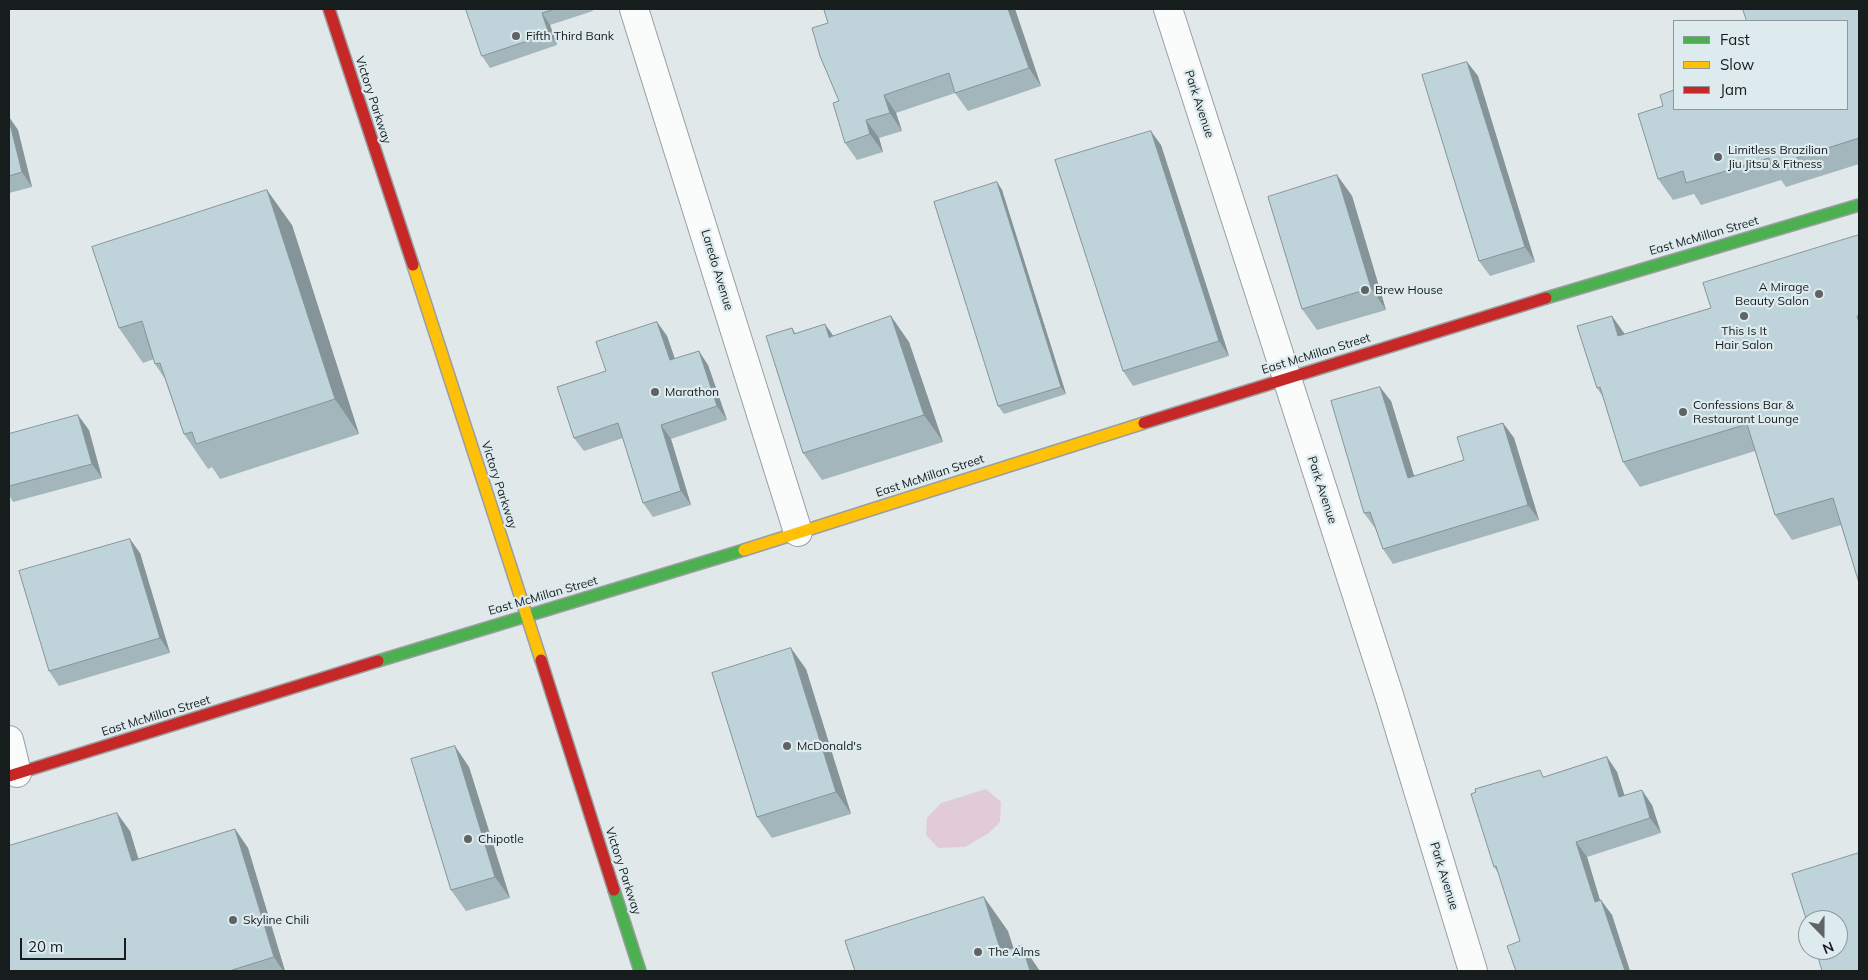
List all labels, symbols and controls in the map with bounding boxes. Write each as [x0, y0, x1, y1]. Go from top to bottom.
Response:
legend [1673, 20, 1848, 110]
place label: Fifth Third Bank [526, 29, 614, 43]
marker: Fifth Third Bank [510, 30, 522, 42]
text: Fast [1720, 30, 1750, 49]
street label: Victory Parkway [352, 54, 394, 146]
text: Slow [1720, 55, 1754, 74]
street label: Park Avenue [1181, 68, 1217, 140]
text: Jam [1720, 80, 1747, 99]
place label: Limitless Brazilian Jiu Jitsu & Fitness [1728, 143, 1828, 171]
marker: Limitless Brazilian Jiu Jitsu & Fitness [1712, 151, 1724, 163]
street label: East McMillan Street [1648, 214, 1760, 258]
street label: Laredo Avenue [698, 228, 736, 312]
place label: A Mirage Beauty Salon [1735, 280, 1809, 308]
place label: Brew House [1375, 283, 1443, 297]
marker: Brew House [1359, 284, 1371, 296]
marker: A Mirage Beauty Salon [1813, 288, 1825, 300]
marker: This Is It Hair Salon [1738, 310, 1750, 322]
place label: This Is It Hair Salon [1715, 324, 1773, 352]
street label: East McMillan Street [1260, 331, 1372, 377]
place label: Marathon [665, 385, 719, 399]
marker: Marathon [649, 386, 661, 398]
place label: Confessions Bar & Restaurant Lounge [1693, 398, 1799, 426]
marker: Confessions Bar & Restaurant Lounge [1677, 406, 1689, 418]
street label: Victory Parkway [478, 439, 520, 531]
street label: East McMillan Street [874, 452, 986, 500]
street label: Park Avenue [1304, 454, 1340, 526]
street label: East McMillan Street [487, 574, 599, 618]
street label: East McMillan Street [100, 693, 212, 739]
place label: McDonald's [797, 739, 862, 753]
marker: McDonald's [781, 740, 793, 752]
street label: Victory Parkway [602, 825, 644, 917]
place label: Chipotle [478, 832, 524, 846]
marker: Chipotle [462, 833, 474, 845]
street label: Park Avenue [1427, 840, 1461, 912]
north arrow [1798, 910, 1848, 960]
place label: Skyline Chili [243, 913, 309, 927]
marker: Skyline Chili [227, 914, 239, 926]
scale bar [22, 928, 129, 960]
text: 20 m [28, 937, 63, 956]
text: N [1820, 938, 1837, 958]
place label: The Alms [988, 945, 1040, 959]
marker: The Alms [972, 946, 984, 958]

